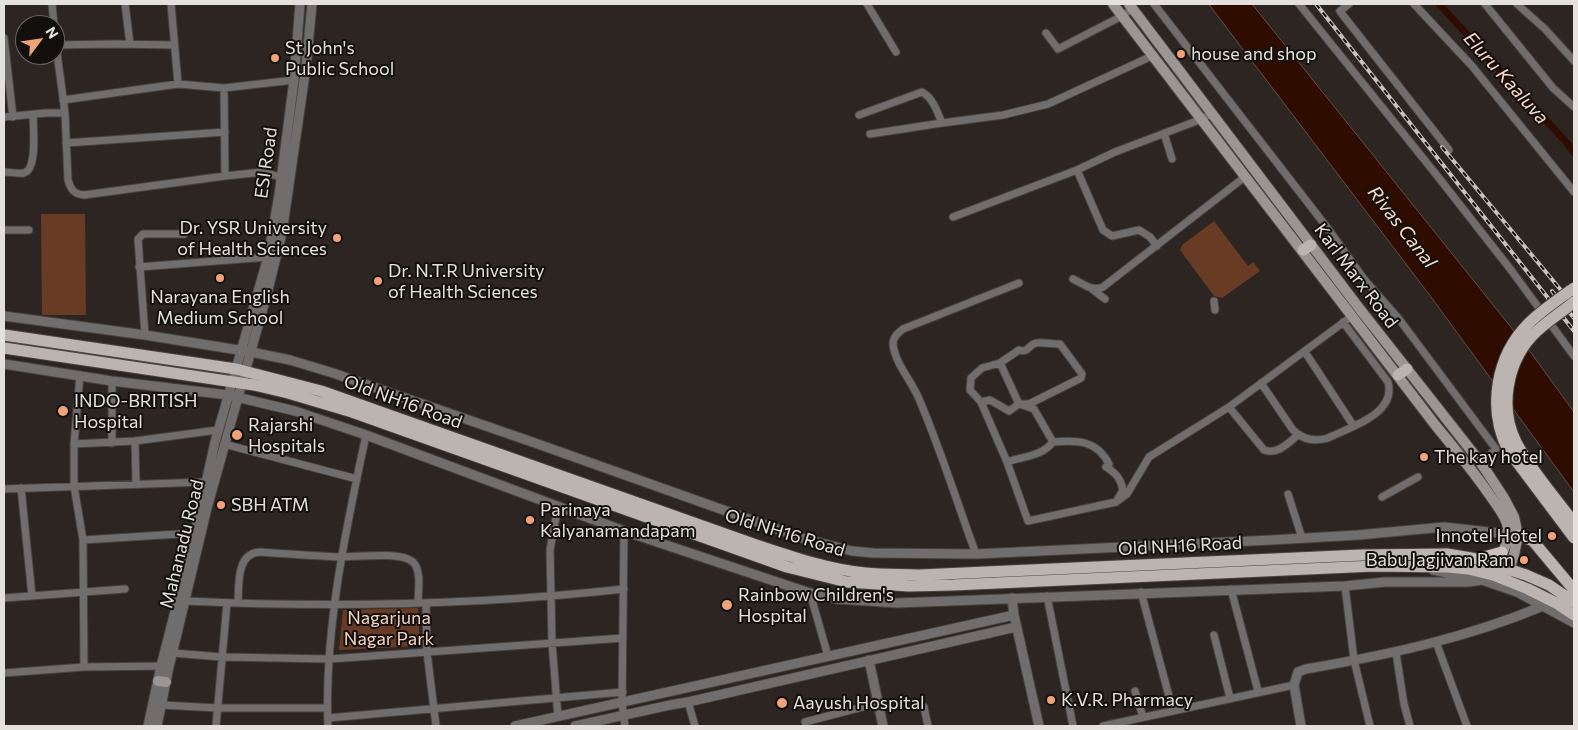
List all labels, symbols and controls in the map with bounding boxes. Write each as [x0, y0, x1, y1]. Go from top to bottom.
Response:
north arrow [15, 15, 65, 65]
text: N [42, 24, 62, 41]
water label: Eluru Kaaluva [1459, 27, 1553, 129]
place label: St John's Public School [285, 37, 394, 80]
place label: house and shop [1191, 43, 1317, 65]
marker: house and shop [1175, 48, 1187, 60]
marker: St John's Public School [269, 52, 281, 64]
street label: ESI Road [250, 126, 282, 200]
water label: Rivas Canal [1363, 181, 1441, 273]
place label: Dr. YSR University of Health Sciences [177, 217, 327, 260]
street label: Karl Marx Road [1310, 219, 1402, 333]
marker: Dr. YSR University of Health Sciences [331, 232, 343, 244]
place label: Dr. N.T.R University of Health Sciences [388, 260, 545, 302]
marker: Narayana English Medium School [214, 272, 226, 284]
marker: Dr. N.T.R University of Health Sciences [372, 275, 384, 287]
place label: Narayana English Medium School [150, 286, 290, 328]
street label: Old NH16 Road [341, 371, 465, 433]
place label: INDO-BRITISH Hospital [74, 390, 197, 432]
marker: INDO-BRITISH Hospital [56, 404, 70, 418]
place label: Rajarshi Hospitals [248, 414, 325, 456]
marker: Rajarshi Hospitals [230, 428, 244, 442]
place label: The kay hotel [1434, 446, 1543, 468]
marker: The kay hotel [1418, 451, 1430, 463]
street label: Mahanadu Road [156, 477, 208, 611]
place label: SBH ATM [231, 494, 309, 516]
marker: SBH ATM [215, 499, 227, 511]
place label: Parinaya Kalyanamandapam [540, 499, 695, 542]
street label: Old NH16 Road [722, 505, 848, 561]
marker: Parinaya Kalyanamandapam [524, 514, 536, 526]
place label: Innotel Hotel [1436, 525, 1542, 547]
marker: Innotel Hotel [1546, 530, 1558, 542]
street label: Old NH16 Road [1117, 532, 1243, 560]
place label: Babu Jagjivan Ram [1366, 549, 1514, 571]
marker: Babu Jagjivan Ram [1518, 554, 1530, 566]
place label: Rainbow Children's Hospital [738, 584, 894, 626]
marker: Rainbow Children's Hospital [720, 598, 734, 612]
park label: Nagarjuna Nagar Park [344, 607, 434, 650]
place label: K.V.R. Pharmacy [1061, 689, 1193, 711]
place label: Aayush Hospital [793, 692, 925, 714]
marker: K.V.R. Pharmacy [1045, 694, 1057, 706]
marker: Aayush Hospital [775, 696, 789, 710]

